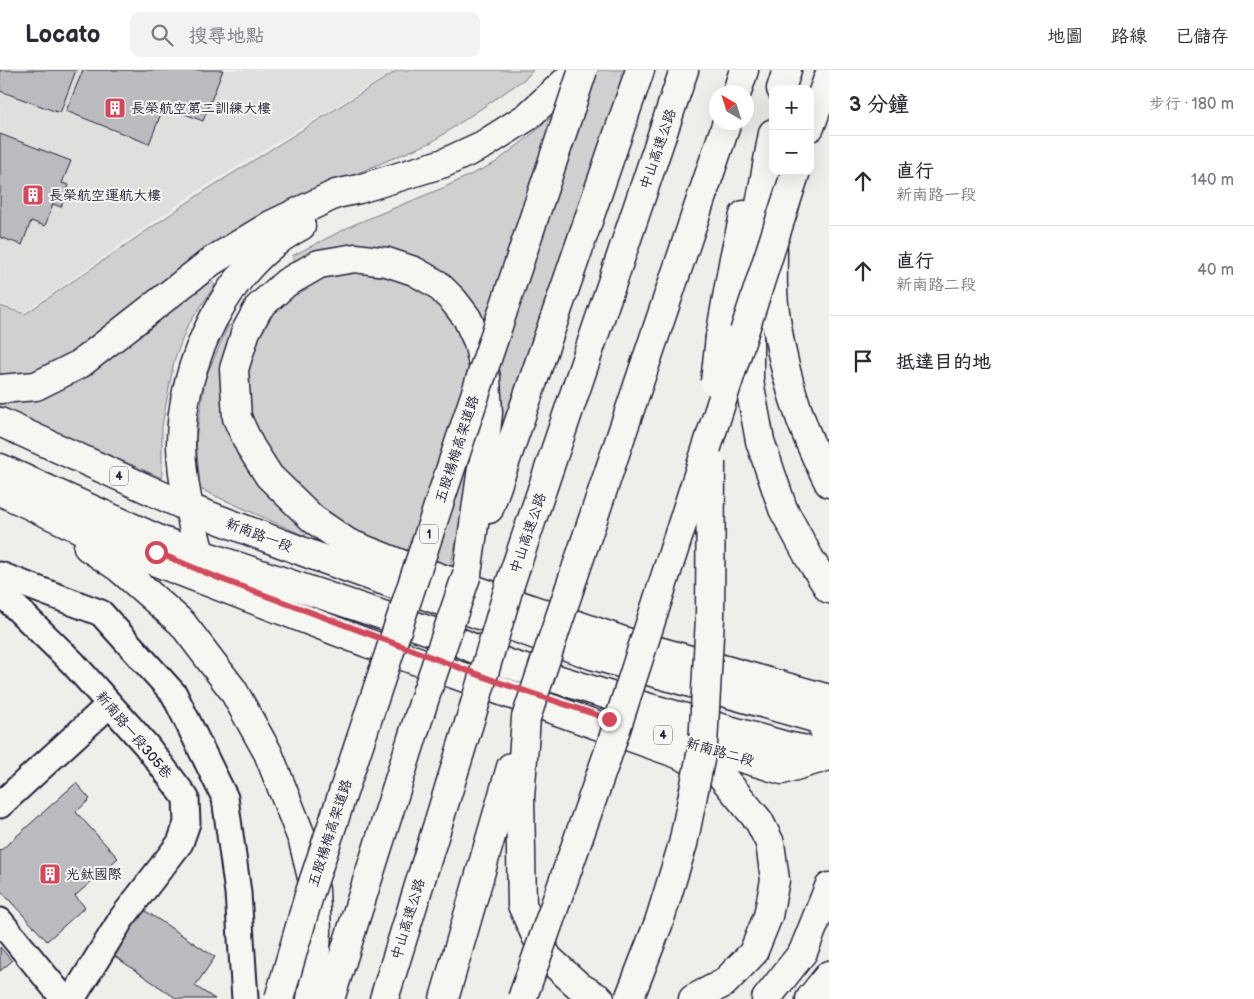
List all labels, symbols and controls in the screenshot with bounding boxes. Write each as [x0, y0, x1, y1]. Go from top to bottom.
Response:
search box [130, 12, 480, 57]
text: Locato [25, 20, 100, 49]
icon: search [148, 21, 176, 49]
text: 搜尋地點 [188, 25, 264, 48]
text: 地圖 [1047, 26, 1083, 47]
text: 路線 [1111, 26, 1147, 47]
text: 已儲存 [1175, 26, 1229, 47]
north arrow [709, 85, 754, 130]
map controls [769, 85, 814, 175]
button: + [769, 85, 814, 130]
text: 3 分鐘 [849, 92, 909, 117]
text: 步行 · 180 m [1149, 95, 1234, 114]
building icon: 長榮航空第二訓練大樓 [103, 96, 127, 120]
place label: 長榮航空第二訓練大樓 [131, 100, 271, 117]
street label: 中山高速公路 [636, 107, 680, 191]
button: − [769, 130, 814, 175]
text: 直行 [896, 160, 934, 183]
icon: ahead [849, 167, 877, 195]
text: 140 m [1191, 171, 1234, 190]
building icon: 長榮航空運航大樓 [21, 183, 45, 207]
text: 新南路一段 [896, 186, 976, 205]
place label: 長榮航空運航大樓 [49, 187, 161, 204]
text: 直行 [896, 250, 934, 273]
icon: ahead [849, 257, 877, 285]
text: 40 m [1197, 261, 1234, 280]
text: 新南路二段 [896, 276, 976, 295]
icon: arrive [849, 347, 877, 375]
text: 抵達目的地 [896, 351, 991, 374]
street label: 五股楊梅高架道路 [432, 393, 482, 505]
road number: 4 [110, 466, 128, 486]
street label: 中山高速公路 [506, 491, 550, 575]
street label: 新南路一段 [223, 515, 295, 555]
road number: 1 [420, 524, 438, 544]
route start [145, 541, 168, 564]
street label: 新南路一段305巷 [92, 688, 176, 783]
route end [598, 708, 621, 731]
road number: 4 [654, 726, 672, 744]
street label: 新南路二段 [684, 734, 756, 770]
street label: 五股楊梅高架道路 [305, 777, 355, 889]
building icon: 光鈦國際 [38, 862, 62, 886]
place label: 光鈦國際 [66, 866, 122, 883]
street label: 中山高速公路 [388, 876, 428, 962]

